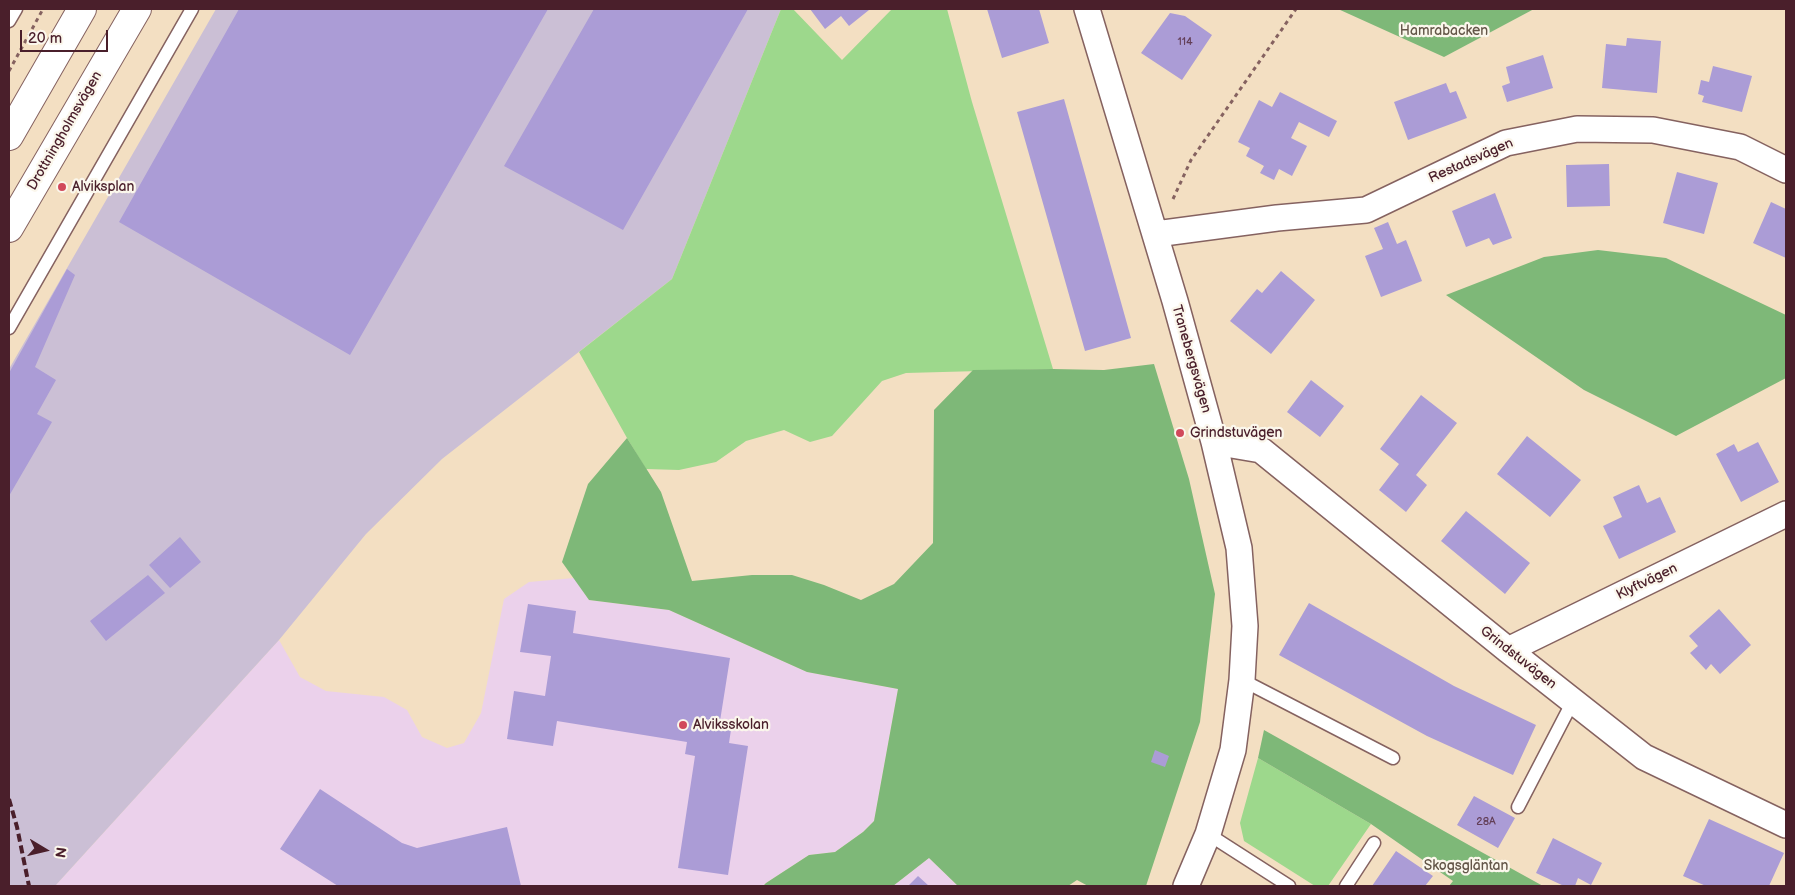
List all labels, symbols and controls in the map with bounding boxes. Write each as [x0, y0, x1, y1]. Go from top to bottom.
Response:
scale bar [22, 20, 110, 52]
park label: Hamrabacken [1400, 23, 1488, 39]
text: 20 m [28, 29, 62, 48]
house number: 114 [1177, 35, 1193, 49]
street label: Drottningholmsvägen [24, 69, 106, 193]
street label: Restadsvägen [1426, 135, 1516, 187]
place label: Alviksplan [72, 179, 134, 195]
marker: Alviksplan [56, 181, 68, 193]
street label: Tranebergsvägen [1168, 303, 1214, 415]
place label: Grindstuvägen [1190, 425, 1282, 441]
marker: Grindstuvägen [1174, 427, 1186, 439]
street label: Klyftvägen [1614, 560, 1680, 604]
street label: Grindstuvägen [1476, 623, 1560, 693]
place label: Alviksskolan [693, 717, 769, 733]
marker: Alviksskolan [677, 719, 689, 731]
house number: 28A [1476, 815, 1496, 829]
north arrow [20, 825, 70, 875]
text: N [51, 846, 70, 859]
park label: Skogsgläntan [1424, 858, 1508, 874]

